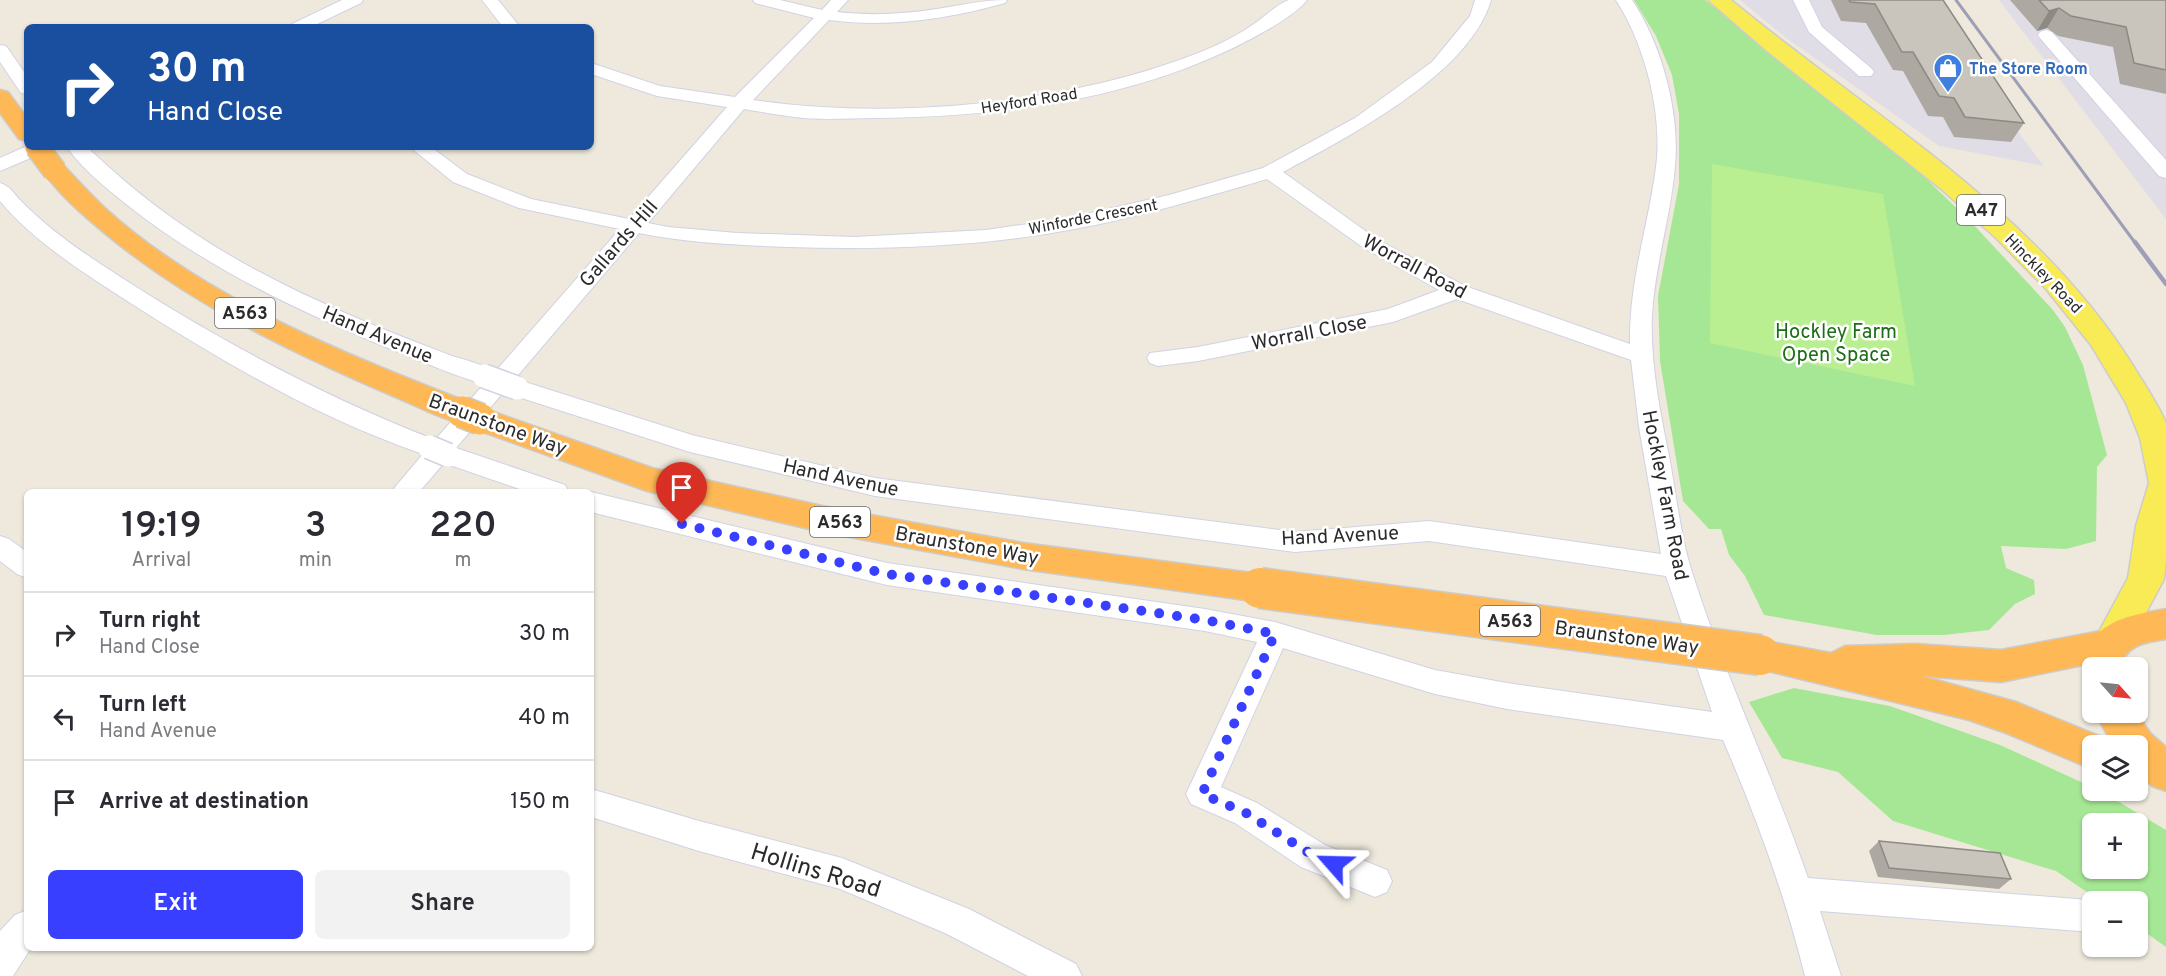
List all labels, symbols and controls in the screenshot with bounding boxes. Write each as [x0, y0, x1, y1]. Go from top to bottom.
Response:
text: 30 m [147, 44, 246, 97]
icon: right [48, 48, 126, 126]
shop icon: The Store Room [1932, 52, 1964, 94]
place label: The Store Room [1969, 60, 2088, 80]
street label: Heyford Road [980, 84, 1079, 119]
text: Hand Close [147, 96, 283, 130]
street label: Gallards Hill [574, 195, 665, 293]
road number: A47 [1957, 195, 2005, 225]
street label: Winforde Crescent [1027, 196, 1160, 240]
street label: Worrall Road [1357, 229, 1471, 306]
street label: Hinckley Road [2000, 230, 2085, 318]
road number: A563 [215, 298, 275, 328]
street label: Hand Avenue [318, 301, 436, 371]
street label: Worrall Close [1249, 310, 1369, 358]
park label: Hockley Farm Open Space [1775, 320, 1897, 369]
street label: Braunstone Way [425, 389, 570, 463]
street label: Hockley Farm Road [1635, 408, 1693, 583]
street label: Hand Avenue [780, 454, 901, 504]
pin [656, 462, 707, 524]
icon: arrive [665, 471, 698, 504]
text: 19:19 [121, 504, 202, 550]
text: 3 [305, 504, 326, 550]
text: 220 [429, 504, 497, 550]
road number: A563 [810, 507, 870, 537]
street label: Hand Avenue [1281, 521, 1400, 553]
street label: Braunstone Way [893, 522, 1040, 572]
text: Arrival [132, 548, 191, 574]
text: min [299, 548, 332, 574]
text: m [455, 548, 472, 574]
road number: A563 [1480, 606, 1540, 636]
text: Turn right [99, 608, 201, 635]
street label: Braunstone Way [1553, 616, 1700, 662]
icon: right [48, 618, 81, 651]
text: 30 m [519, 621, 570, 648]
text: Hand Close [99, 635, 200, 661]
north arrow [2082, 657, 2148, 723]
map controls [2082, 657, 2148, 957]
text: Turn left [99, 692, 187, 719]
icon: left [48, 702, 81, 735]
text: 40 m [518, 705, 570, 732]
text: Hand Avenue [99, 719, 217, 745]
button: layers [2082, 735, 2148, 801]
icon: arrive [48, 786, 81, 819]
text: Arrive at destination [99, 789, 309, 816]
text: 150 m [510, 789, 570, 816]
button: + [2082, 813, 2148, 879]
position arrow [1302, 832, 1366, 896]
street label: Hollins Road [747, 838, 884, 906]
button: Exit [48, 870, 303, 939]
button: Share [315, 870, 570, 939]
button: − [2082, 891, 2148, 957]

